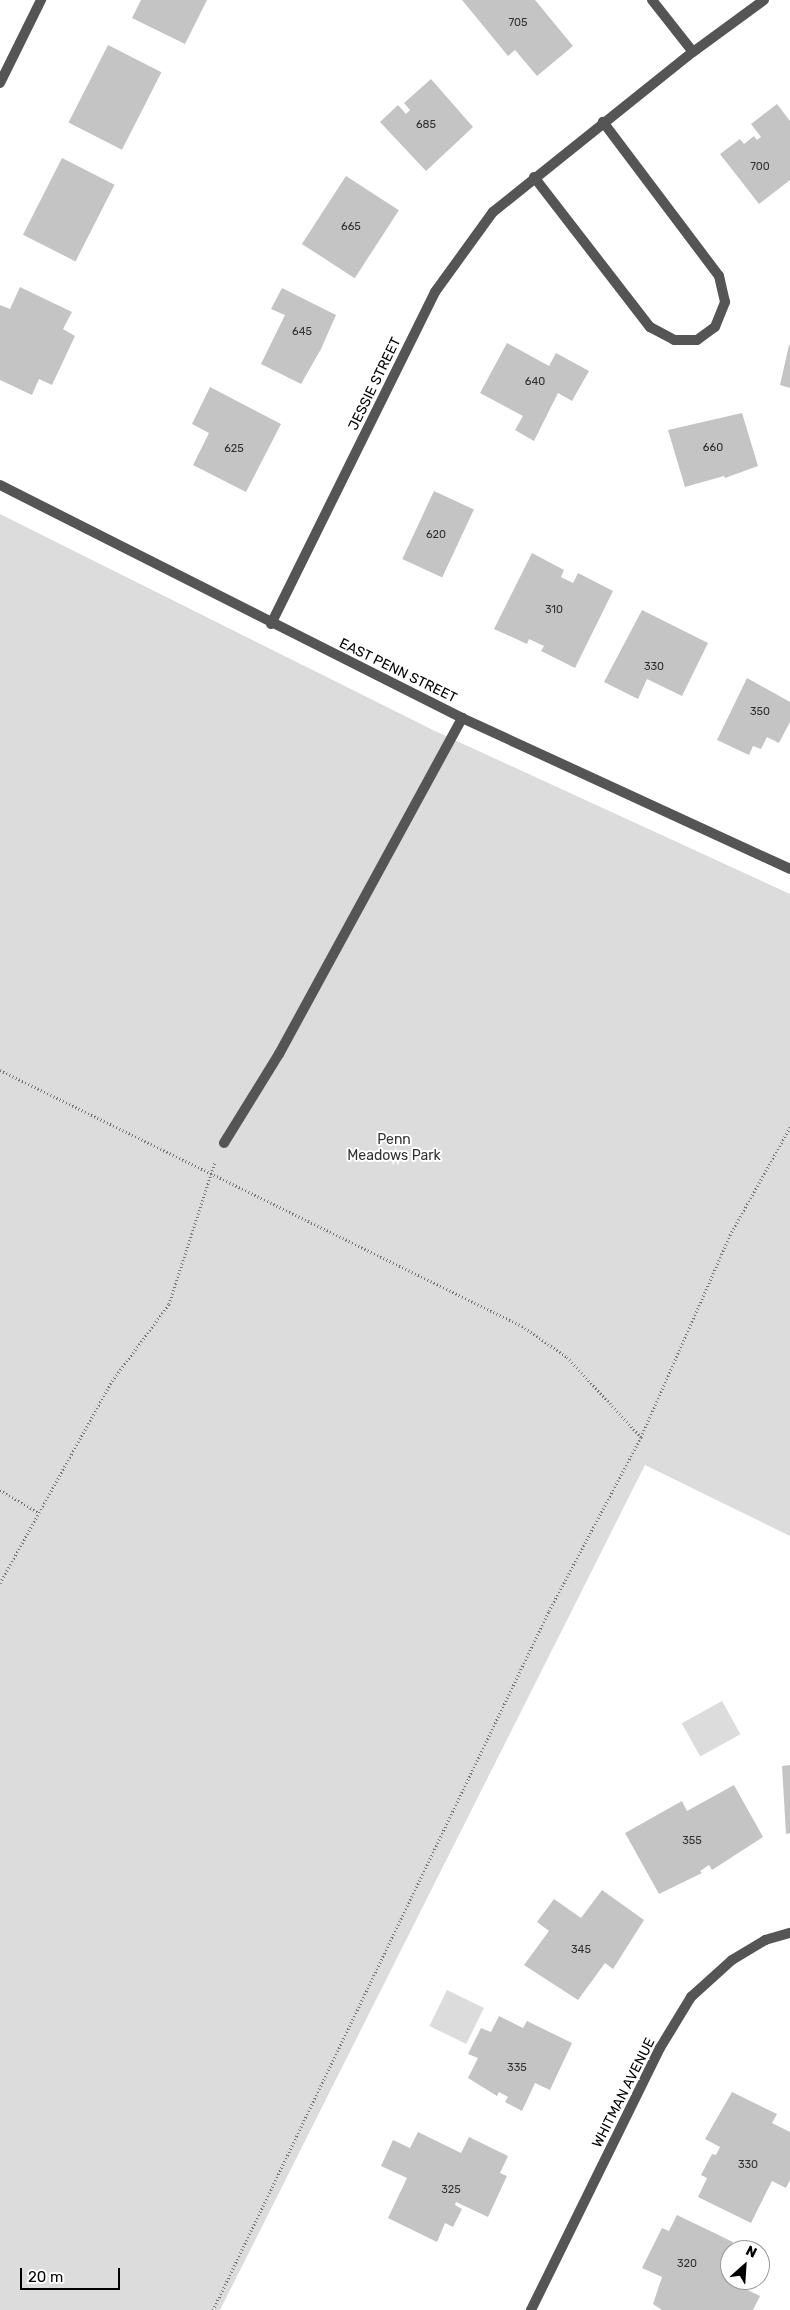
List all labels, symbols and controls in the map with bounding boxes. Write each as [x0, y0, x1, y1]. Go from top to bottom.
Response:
house number: 705 [508, 16, 528, 30]
house number: 685 [416, 118, 436, 132]
house number: 700 [750, 160, 770, 174]
house number: 665 [341, 220, 361, 234]
house number: 645 [292, 325, 312, 339]
street label: JESSIE STREET [345, 335, 405, 433]
house number: 640 [525, 375, 545, 389]
house number: 660 [703, 441, 723, 455]
house number: 625 [224, 442, 244, 456]
house number: 620 [426, 528, 446, 542]
house number: 310 [545, 603, 563, 617]
street label: EAST PENN STREET [336, 635, 460, 707]
house number: 330 [644, 660, 664, 674]
house number: 350 [750, 705, 770, 719]
park label: Penn Meadows Park [347, 1132, 441, 1164]
house number: 355 [682, 1834, 702, 1848]
house number: 345 [571, 1943, 591, 1957]
street label: WHITMAN AVENUE [589, 2035, 659, 2151]
house number: 335 [507, 2061, 527, 2075]
house number: 330 [738, 2158, 758, 2172]
house number: 325 [441, 2183, 461, 2197]
north arrow [720, 2240, 770, 2290]
text: N [743, 2242, 760, 2262]
house number: 320 [677, 2257, 697, 2271]
scale bar [22, 2258, 122, 2290]
text: 20 m [28, 2268, 63, 2286]

